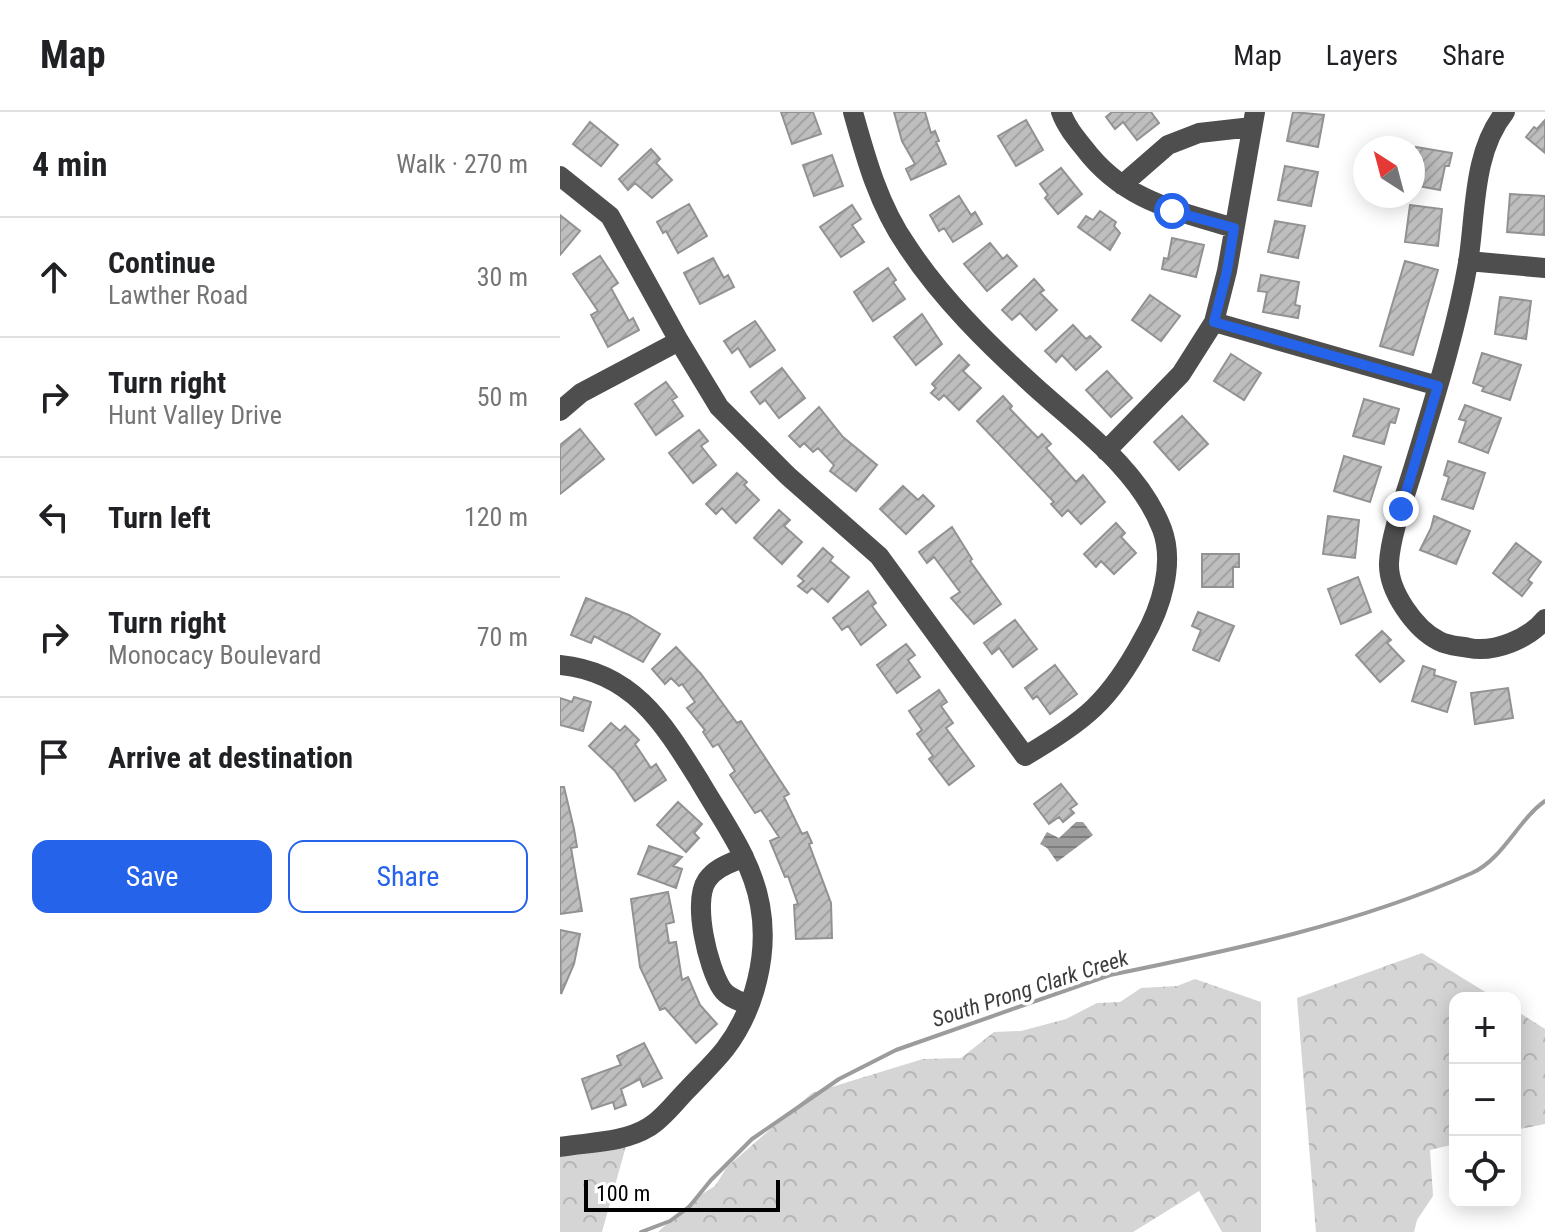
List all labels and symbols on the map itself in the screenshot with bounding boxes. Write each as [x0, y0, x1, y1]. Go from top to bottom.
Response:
north arrow [1353, 136, 1425, 208]
route start [1154, 193, 1190, 229]
route end [1383, 491, 1419, 527]
water label: South Prong Clark Creek [929, 945, 1132, 1032]
scale bar [584, 1176, 780, 1212]

